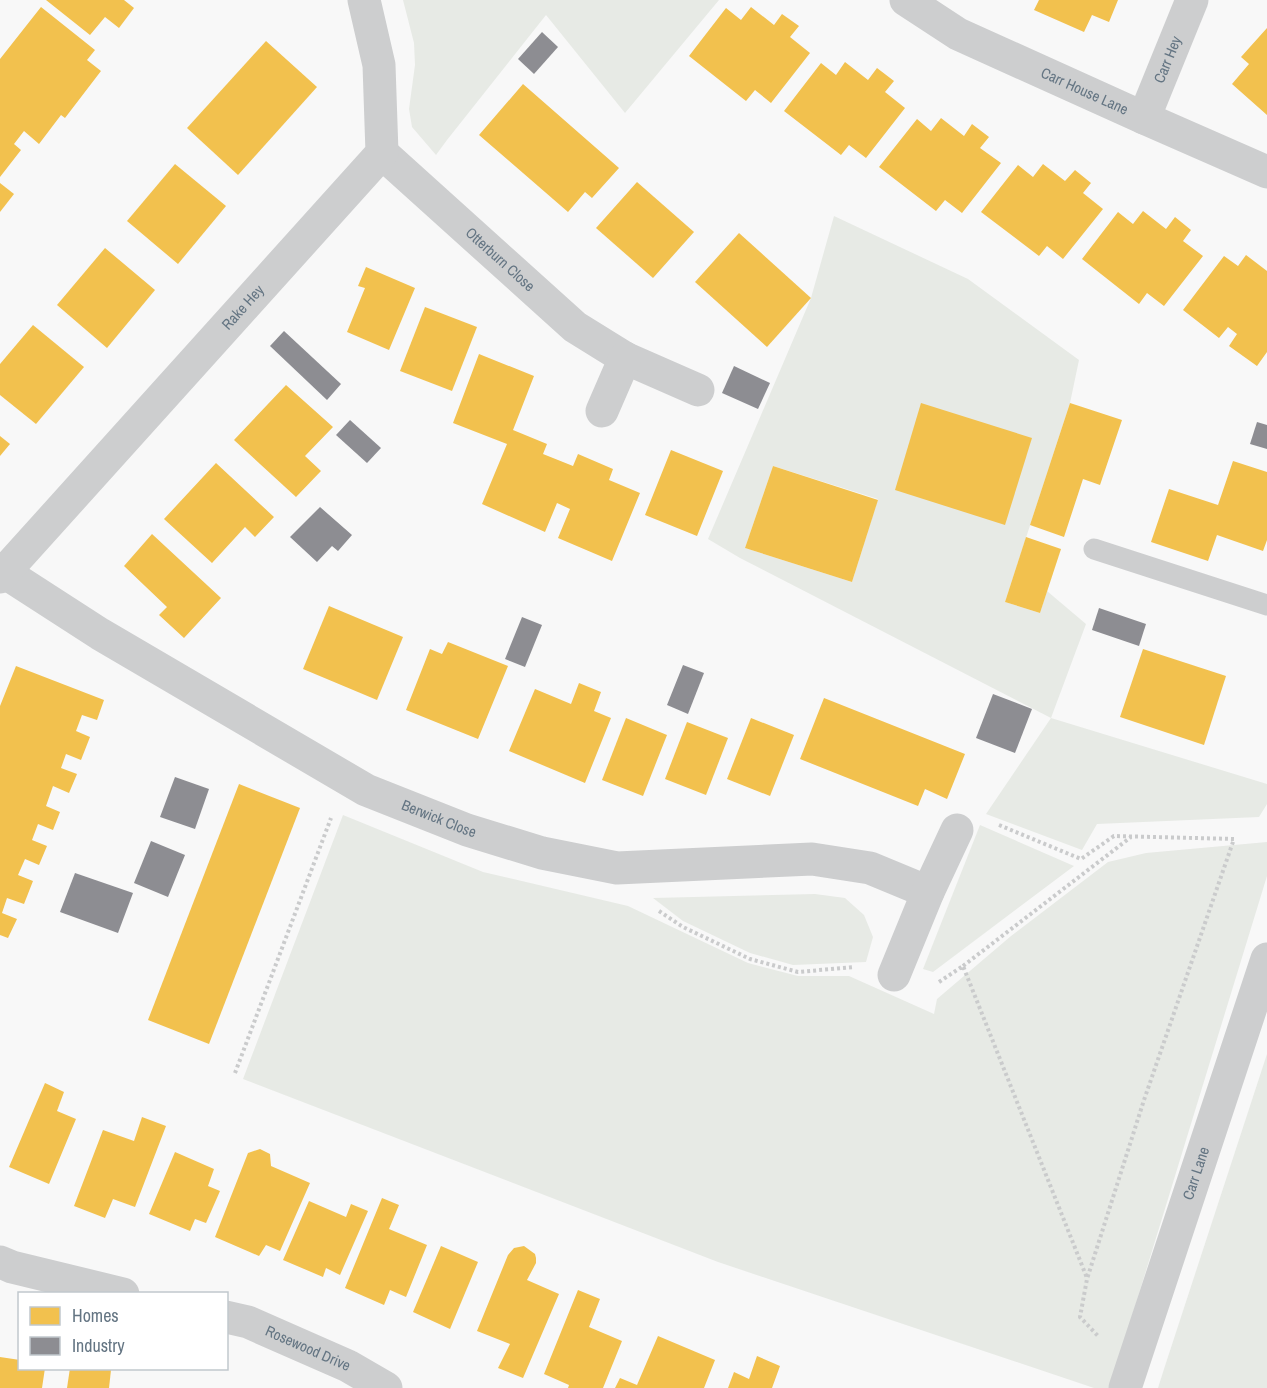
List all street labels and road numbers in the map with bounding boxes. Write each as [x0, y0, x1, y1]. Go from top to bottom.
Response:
street label: Carr Hey [1148, 32, 1187, 86]
street label: Carr House Lane [1038, 62, 1132, 120]
street label: Otterburn Close [461, 222, 540, 296]
street label: Rake Hey [217, 279, 269, 334]
street label: Berwick Close [399, 794, 479, 842]
street label: Carr Lane [1177, 1144, 1214, 1203]
street label: Rosewood Drive [262, 1320, 354, 1376]

